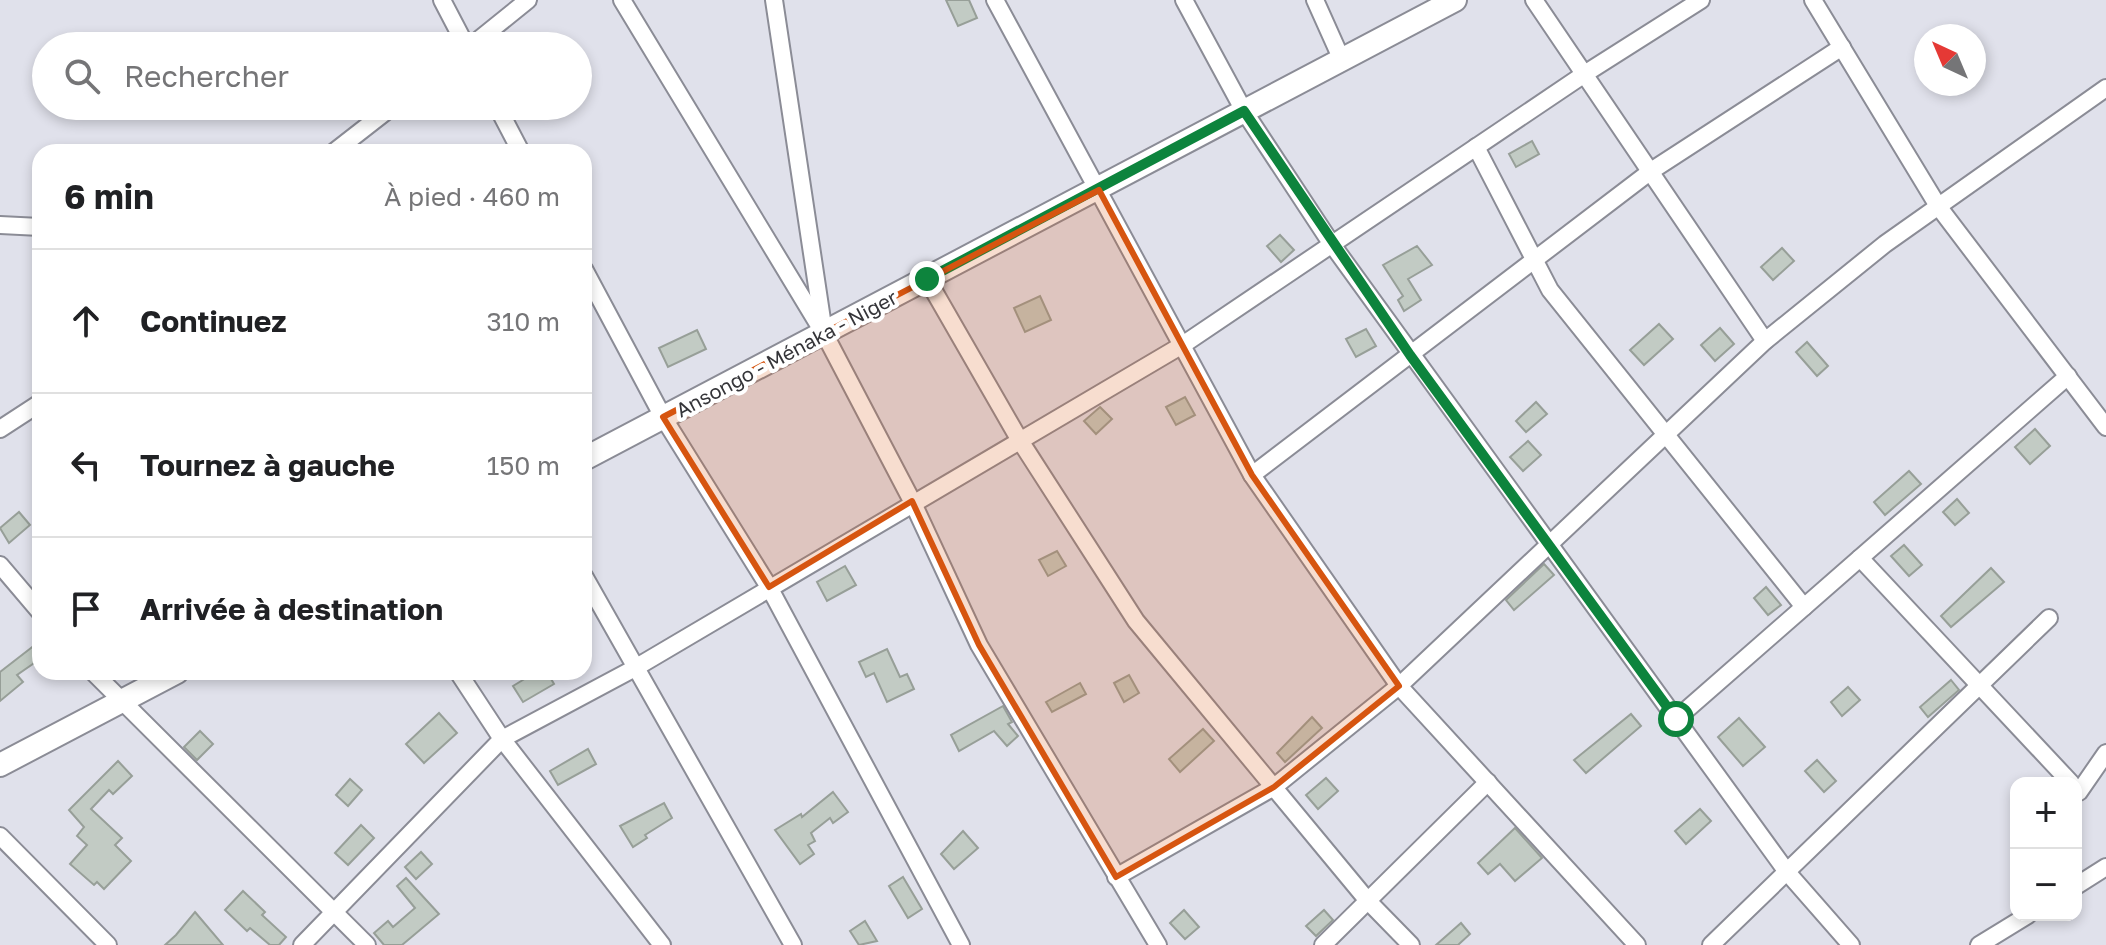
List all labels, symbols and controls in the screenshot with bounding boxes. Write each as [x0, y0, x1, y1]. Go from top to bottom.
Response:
north arrow [1914, 24, 1986, 96]
search box [32, 32, 592, 120]
icon: search [60, 54, 104, 98]
text: Rechercher [124, 58, 289, 94]
text: 6 min [64, 176, 154, 216]
text: À pied · 460 m [384, 181, 560, 212]
route end [909, 261, 945, 297]
street label: Ansongo - Ménaka - Niger [671, 284, 901, 422]
icon: ahead [64, 299, 108, 343]
text: Continuez [140, 303, 287, 339]
text: 310 m [487, 306, 560, 337]
icon: left [64, 443, 108, 487]
text: Tournez à gauche [140, 447, 395, 483]
text: 150 m [487, 450, 560, 481]
icon: arrive [64, 587, 108, 631]
text: Arrivée à destination [140, 591, 443, 627]
route start [1658, 701, 1694, 737]
map controls [2010, 777, 2082, 921]
button: + [2010, 777, 2082, 849]
button: − [2010, 849, 2082, 921]

